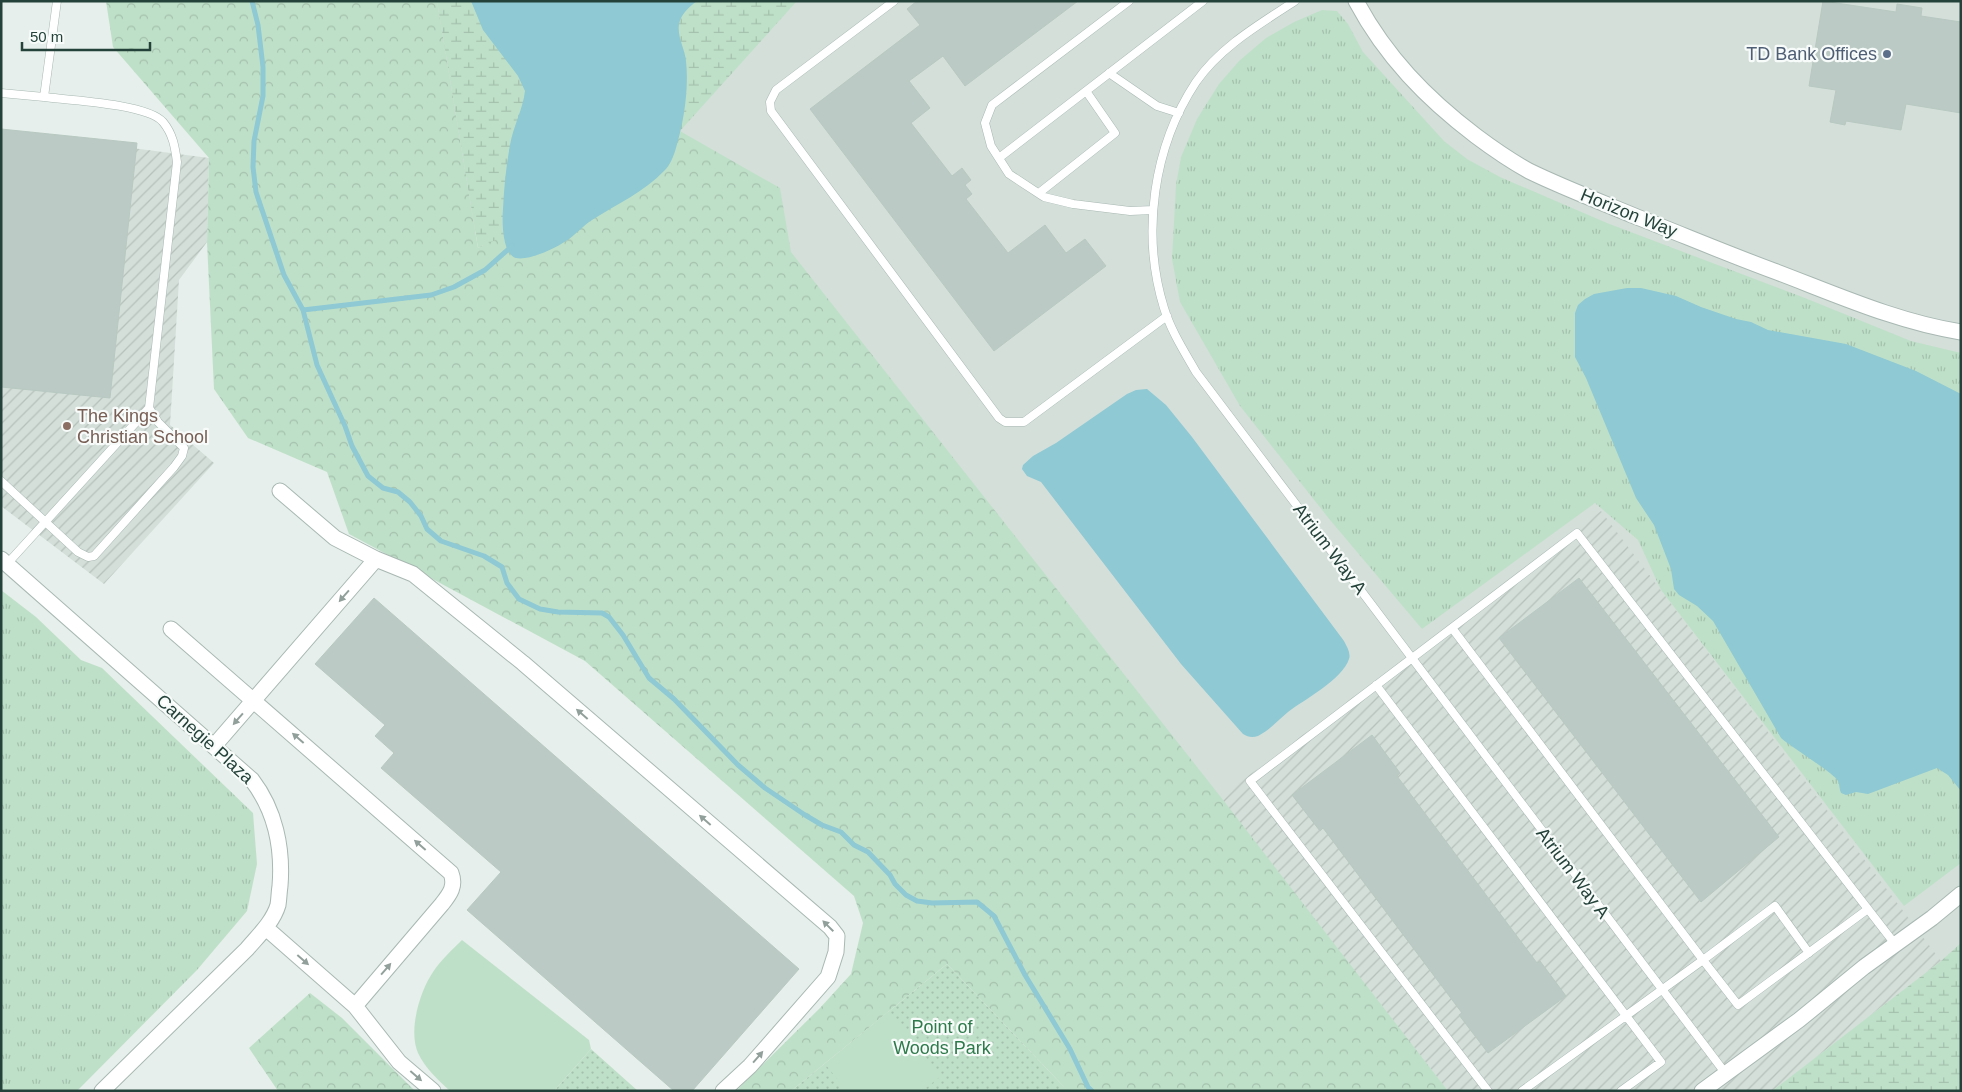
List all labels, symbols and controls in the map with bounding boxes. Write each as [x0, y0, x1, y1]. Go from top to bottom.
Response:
scale bar [22, 20, 150, 52]
text: 50 m [30, 28, 63, 45]
place label: TD Bank Offices [1746, 44, 1877, 64]
marker: TD Bank Offices [1881, 48, 1893, 60]
street label: Horizon Way [1578, 185, 1680, 241]
place label: The Kings Christian School [77, 406, 208, 447]
marker: The Kings Christian School [61, 420, 73, 432]
street label: Atrium Way A [1289, 500, 1371, 598]
one-way arrow [339, 590, 350, 602]
street label: Carnegie Plaza [153, 690, 258, 788]
one-way arrow [576, 708, 589, 719]
one-way arrow [233, 713, 244, 725]
one-way arrow [292, 732, 304, 744]
one-way arrow [699, 814, 712, 825]
street label: Atrium Way A [1532, 824, 1614, 922]
one-way arrow [414, 840, 426, 851]
one-way arrow [822, 920, 834, 932]
one-way arrow [296, 954, 308, 966]
one-way arrow [381, 962, 392, 975]
park label: Point of Woods Park [893, 1017, 992, 1058]
one-way arrow [752, 1051, 763, 1063]
one-way arrow [409, 1070, 421, 1082]

